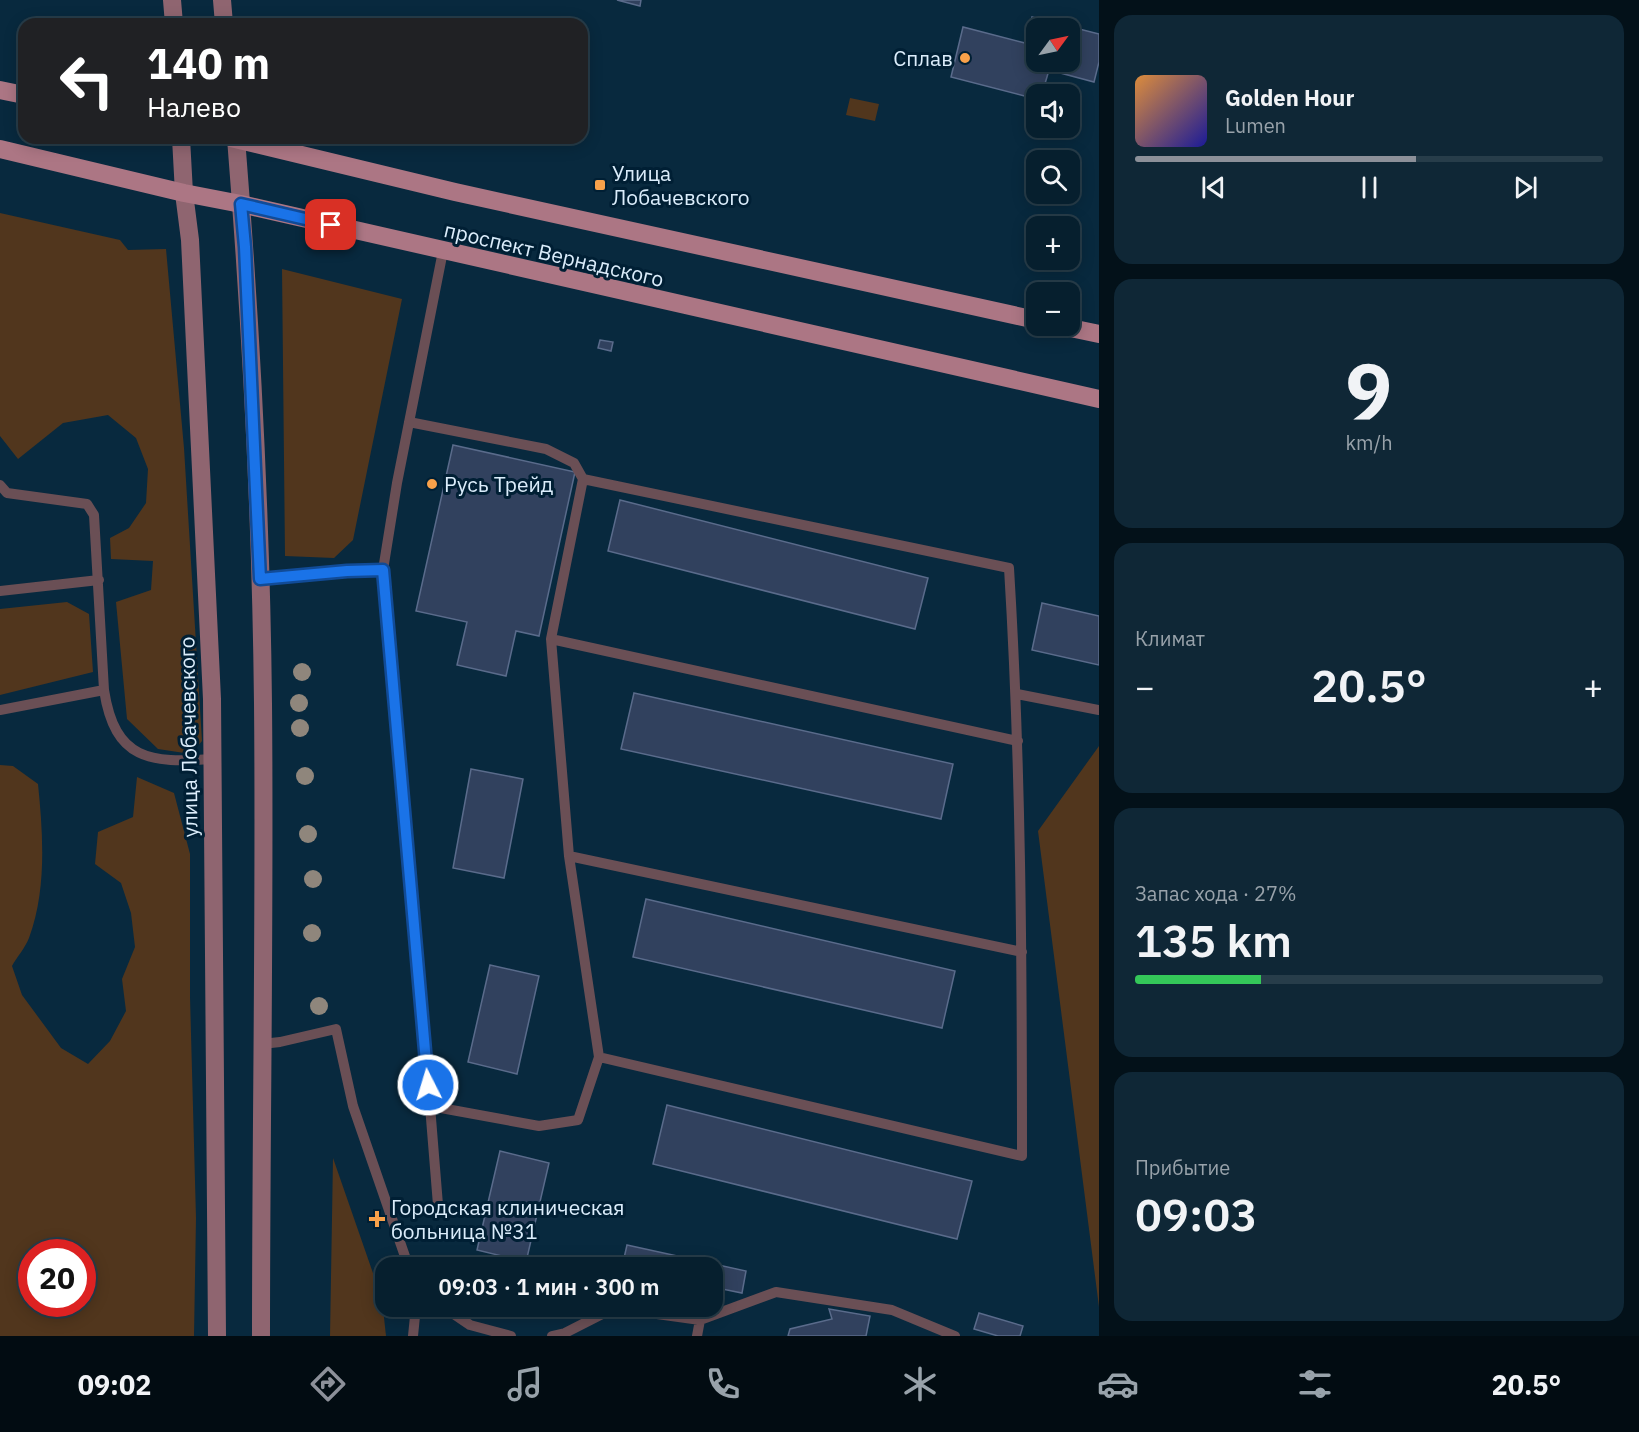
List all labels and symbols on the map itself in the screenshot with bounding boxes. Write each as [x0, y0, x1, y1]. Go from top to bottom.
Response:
north arrow [1026, 18, 1080, 72]
place label: Сплав [893, 44, 953, 72]
marker: Сплав [958, 51, 972, 65]
place label: Улица Лобачевского [612, 159, 750, 211]
marker: Улица Лобачевского [593, 178, 607, 192]
pin [305, 199, 356, 250]
street label: проспект Вернадского [441, 215, 667, 293]
place label: Русь Трейд [444, 470, 553, 498]
marker: Русь Трейд [425, 477, 439, 491]
street label: улица Лобачевского [172, 636, 204, 838]
position arrow [396, 1053, 460, 1117]
place label: Городская клиническая больница №31 [391, 1193, 625, 1245]
marker: Городская клиническая больница №31 [368, 1210, 386, 1228]
speed limit sign: 20 [18, 1239, 96, 1317]

